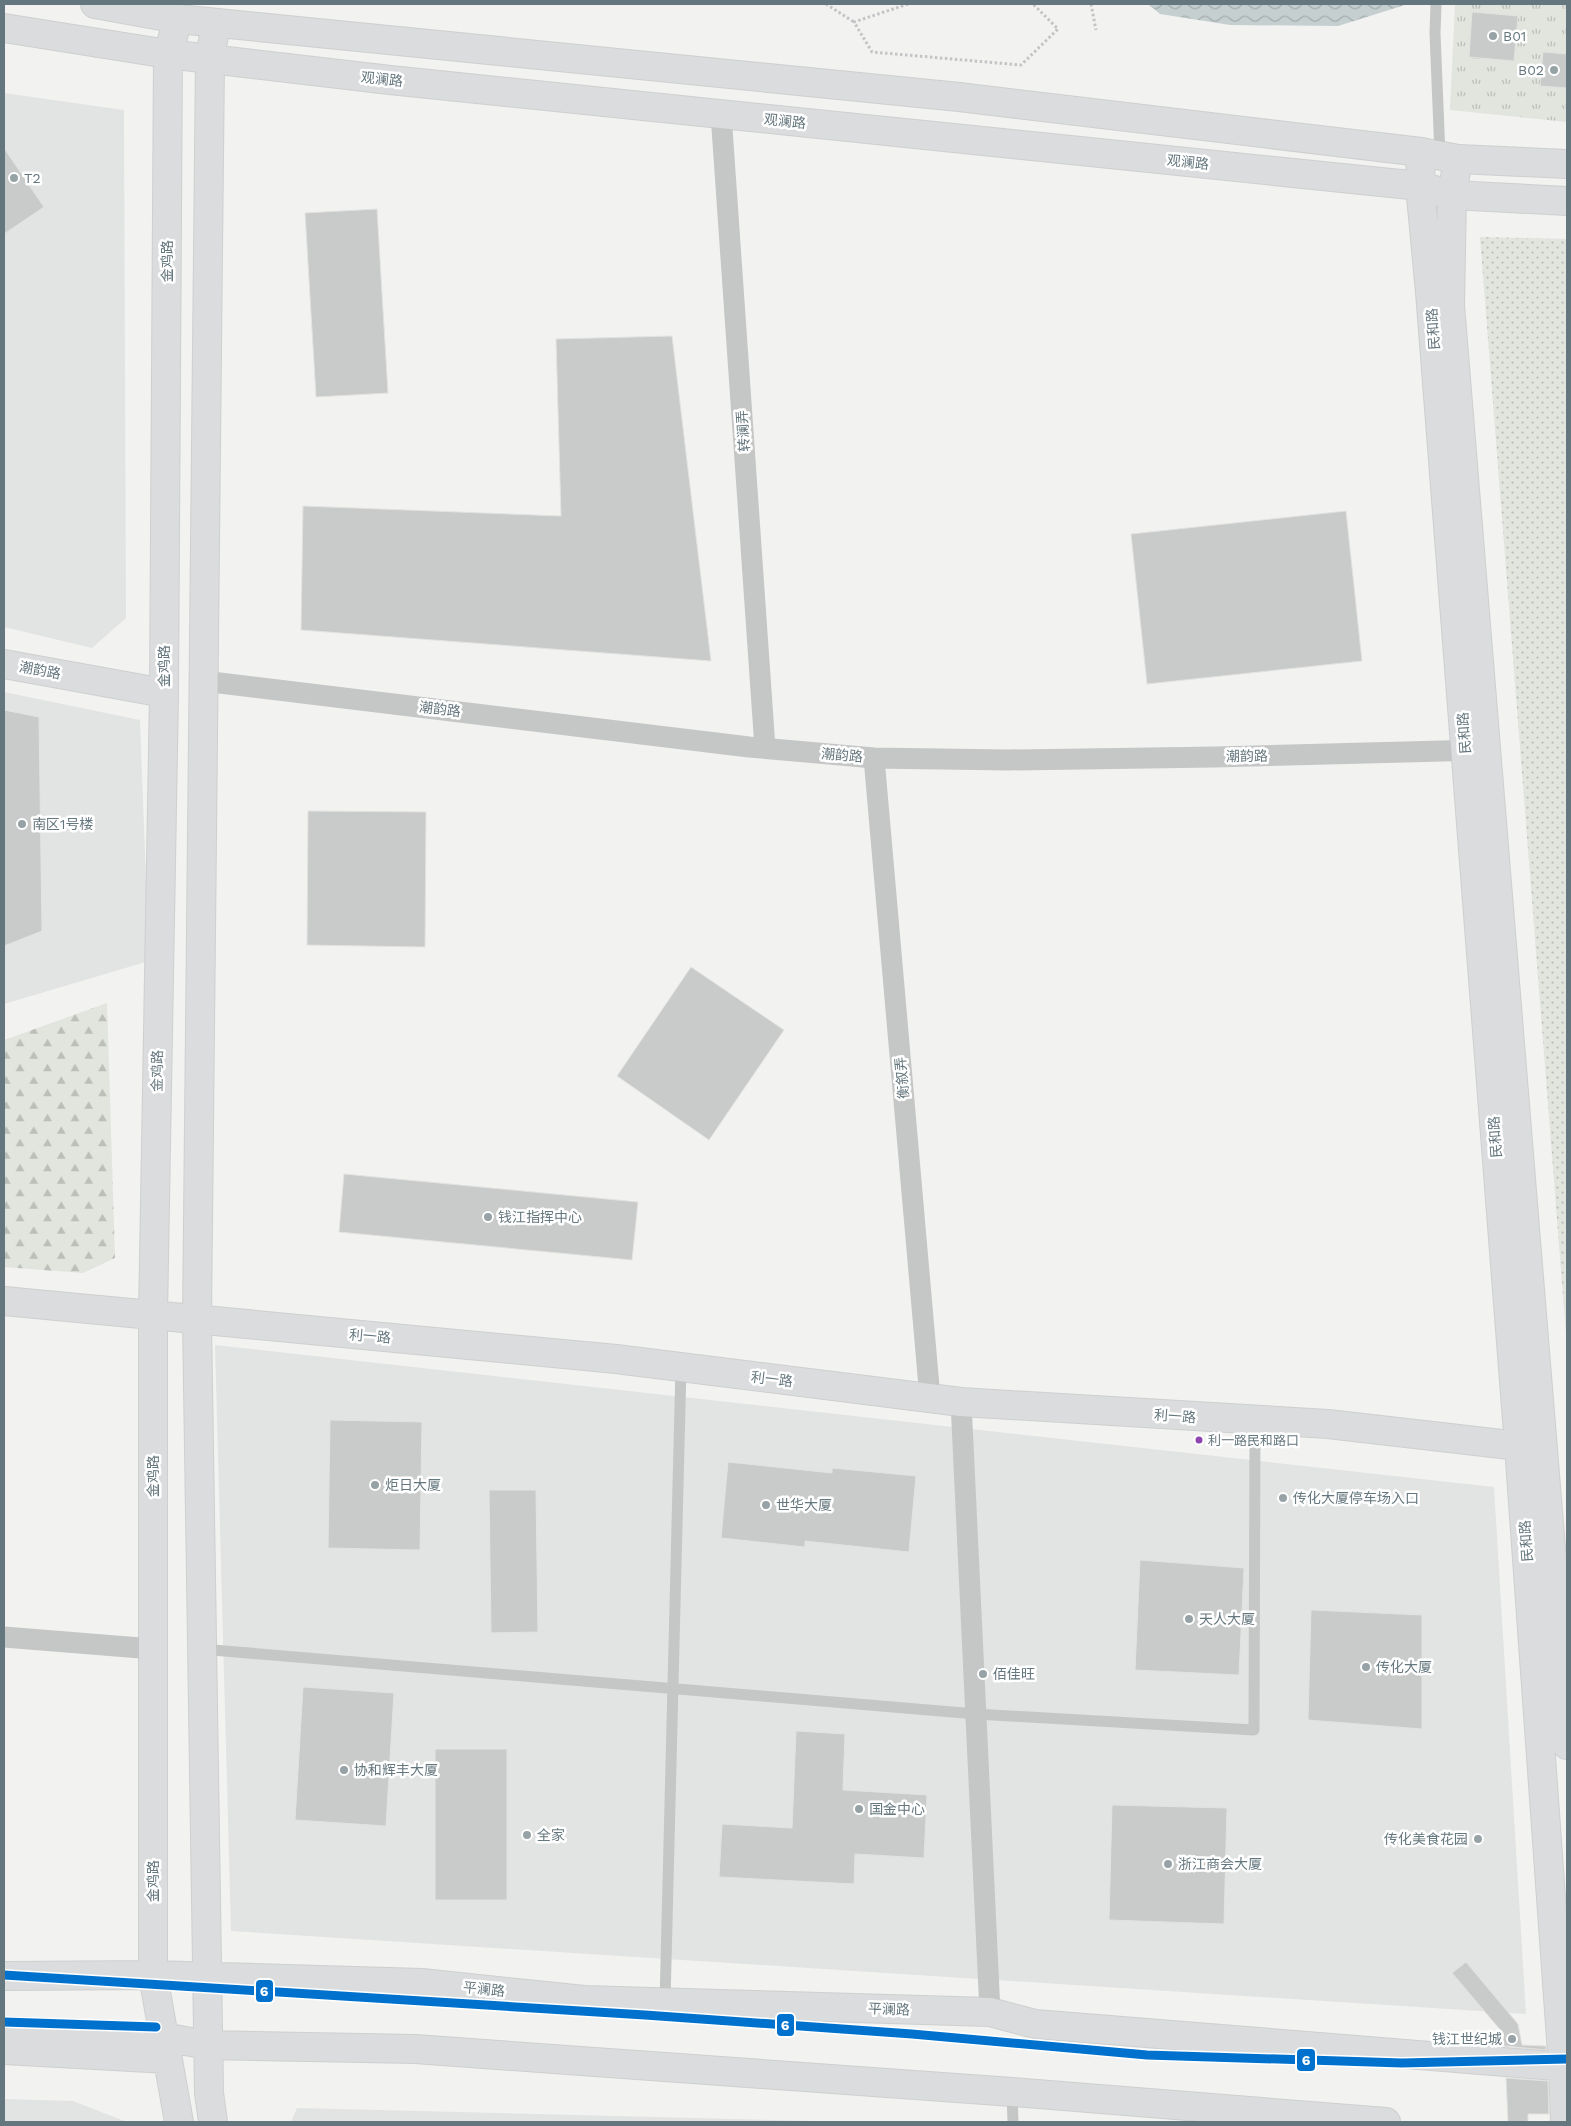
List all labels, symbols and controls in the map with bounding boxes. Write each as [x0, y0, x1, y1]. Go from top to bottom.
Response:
place label: B01 [1503, 28, 1526, 44]
marker: B01 [1487, 30, 1499, 42]
place label: B02 [1518, 62, 1544, 78]
marker: B02 [1548, 64, 1560, 76]
street label: 观澜路 [360, 69, 404, 89]
street label: 观澜路 [763, 111, 807, 131]
street label: 观澜路 [1166, 152, 1210, 172]
place label: T2 [24, 170, 41, 186]
marker: T2 [8, 172, 20, 184]
street label: 金鸡路 [159, 240, 175, 282]
street label: 民和路 [1424, 307, 1442, 351]
street label: 转澜弄 [734, 409, 752, 453]
street label: 金鸡路 [156, 645, 172, 687]
street label: 潮韵路 [18, 658, 62, 682]
street label: 潮韵路 [418, 699, 462, 719]
street label: 民和路 [1455, 711, 1473, 755]
street label: 潮韵路 [820, 745, 864, 765]
street label: 潮韵路 [1226, 748, 1268, 764]
place label: 南区1号楼 [32, 816, 93, 832]
marker: 南区1号楼 [16, 818, 28, 830]
street label: 金鸡路 [149, 1050, 165, 1092]
street label: 衡叙弄 [892, 1056, 912, 1100]
street label: 民和路 [1486, 1115, 1504, 1159]
place label: 钱江指挥中心 [498, 1209, 582, 1225]
marker: 钱江指挥中心 [482, 1211, 494, 1223]
street label: 利一路 [348, 1326, 392, 1346]
street label: 利一路 [750, 1369, 794, 1389]
street label: 利一路 [1153, 1407, 1197, 1425]
place label: 利一路民和路口 [1208, 1433, 1299, 1448]
marker: 利一路民和路口 [1194, 1435, 1204, 1445]
street label: 金鸡路 [145, 1455, 161, 1497]
place label: 炬日大厦 [385, 1477, 441, 1493]
marker: 炬日大厦 [369, 1479, 381, 1491]
place label: 传化大厦停车场入口 [1293, 1490, 1419, 1506]
marker: 传化大厦停车场入口 [1277, 1492, 1289, 1504]
place label: 世华大厦 [776, 1497, 832, 1513]
marker: 世华大厦 [760, 1499, 772, 1511]
street label: 民和路 [1517, 1519, 1535, 1563]
place label: 天人大厦 [1199, 1611, 1255, 1627]
marker: 天人大厦 [1183, 1613, 1195, 1625]
place label: 传化大厦 [1376, 1659, 1432, 1675]
marker: 传化大厦 [1360, 1661, 1372, 1673]
place label: 佰佳旺 [993, 1666, 1035, 1682]
marker: 佰佳旺 [977, 1668, 989, 1680]
place label: 协和辉丰大厦 [354, 1762, 438, 1778]
marker: 协和辉丰大厦 [338, 1764, 350, 1776]
place label: 国金中心 [869, 1801, 925, 1817]
marker: 国金中心 [853, 1803, 865, 1815]
place label: 全家 [537, 1827, 565, 1843]
marker: 全家 [521, 1829, 533, 1841]
place label: 传化美食花园 [1384, 1831, 1468, 1847]
marker: 传化美食花园 [1472, 1833, 1484, 1845]
place label: 浙江商会大厦 [1178, 1856, 1262, 1872]
marker: 浙江商会大厦 [1162, 1858, 1174, 1870]
street label: 金鸡路 [145, 1860, 161, 1902]
line badge: 6 [255, 1979, 274, 2003]
street label: 平澜路 [462, 1979, 506, 1999]
text: 6 [260, 1983, 269, 1999]
street label: 平澜路 [868, 2000, 910, 2018]
line badge: 6 [776, 2013, 795, 2037]
text: 6 [781, 2017, 790, 2033]
place label: 钱江世纪城 [1432, 2031, 1502, 2047]
marker: 钱江世纪城 [1506, 2033, 1518, 2045]
line badge: 6 [1296, 2048, 1316, 2072]
text: 6 [1302, 2052, 1311, 2068]

